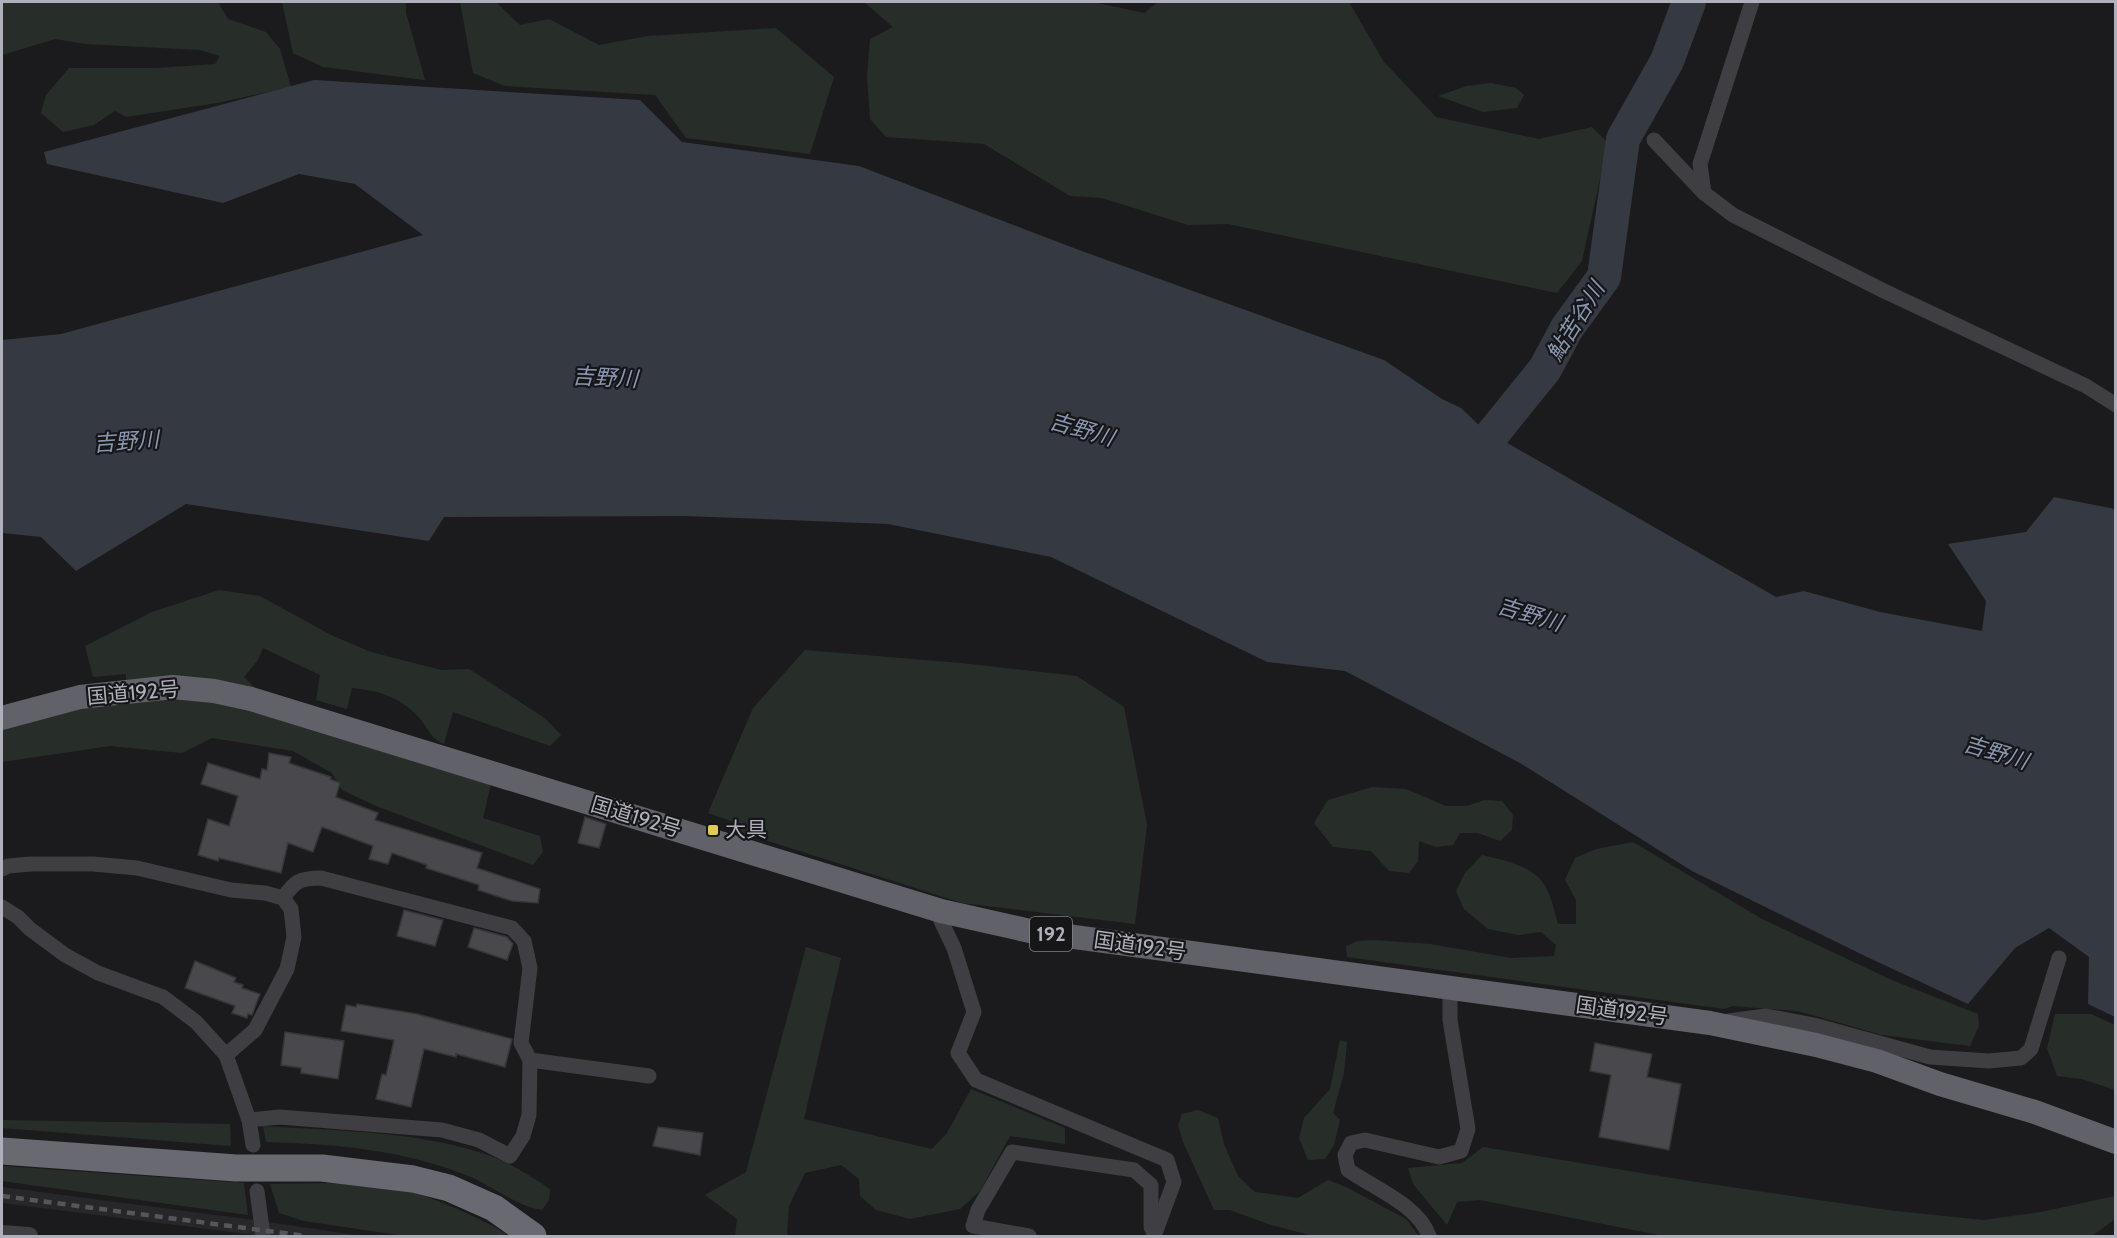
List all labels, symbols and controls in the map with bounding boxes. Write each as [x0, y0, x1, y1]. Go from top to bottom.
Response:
water label: 鮎苦谷川 [1541, 275, 1611, 366]
water label: 吉野川 [571, 362, 641, 393]
water label: 吉野川 [1046, 407, 1119, 452]
water label: 吉野川 [92, 426, 162, 457]
water label: 吉野川 [1494, 592, 1567, 638]
street label: 国道192号 [86, 676, 180, 709]
water label: 吉野川 [1960, 730, 2033, 776]
street label: 国道192号 [588, 791, 684, 842]
place label: 大具 [725, 817, 767, 842]
marker: 大具 [706, 823, 720, 837]
road number: 192 [1030, 917, 1072, 951]
street label: 国道192号 [1092, 927, 1188, 964]
street label: 国道192号 [1574, 992, 1670, 1029]

